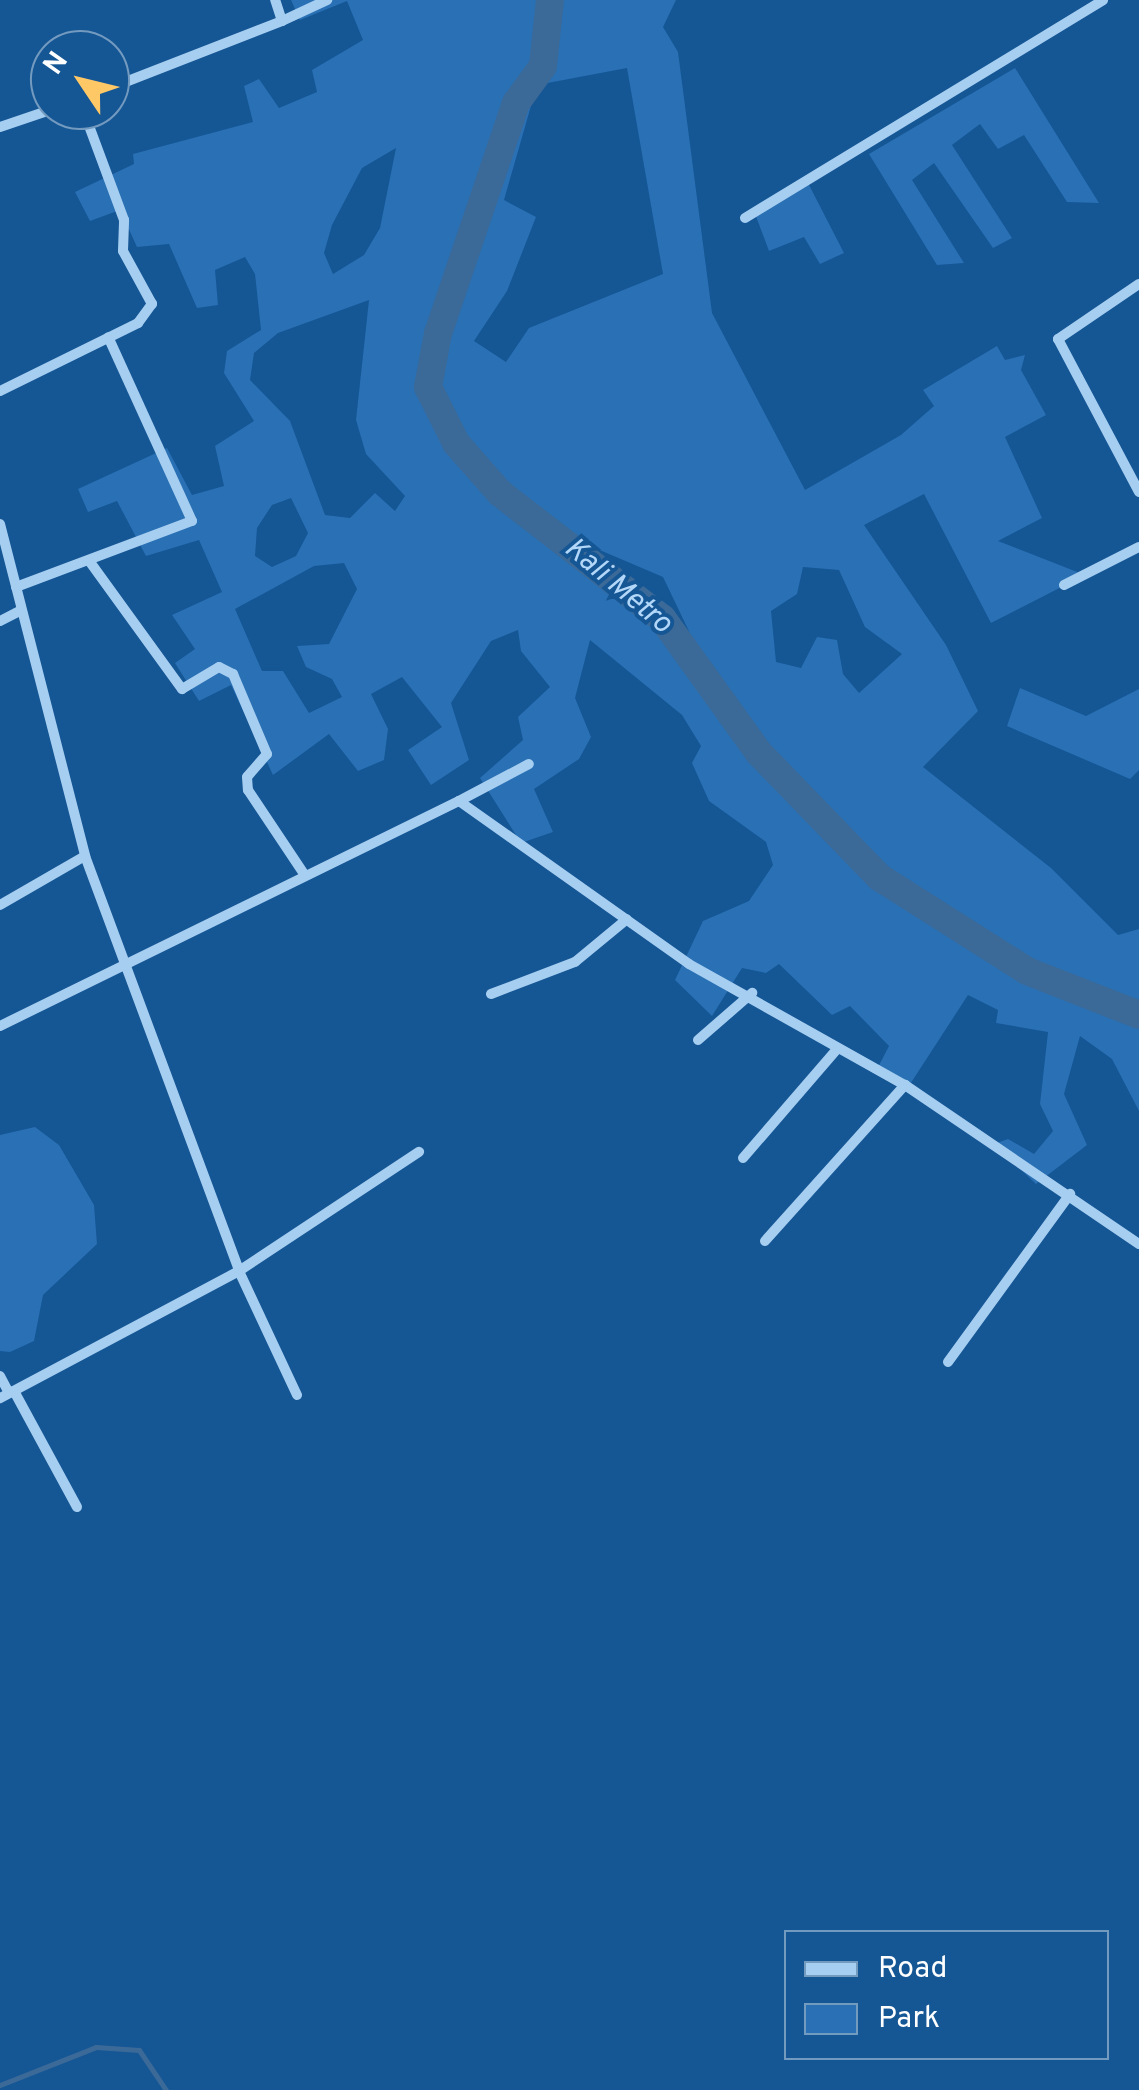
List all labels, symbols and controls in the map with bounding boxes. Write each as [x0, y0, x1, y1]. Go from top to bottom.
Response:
north arrow [30, 30, 130, 130]
text: N [37, 45, 78, 83]
water label: Kali Metro [556, 531, 678, 643]
legend [784, 1930, 1109, 2060]
text: Road [878, 1951, 947, 1988]
text: Park [878, 2001, 940, 2038]

